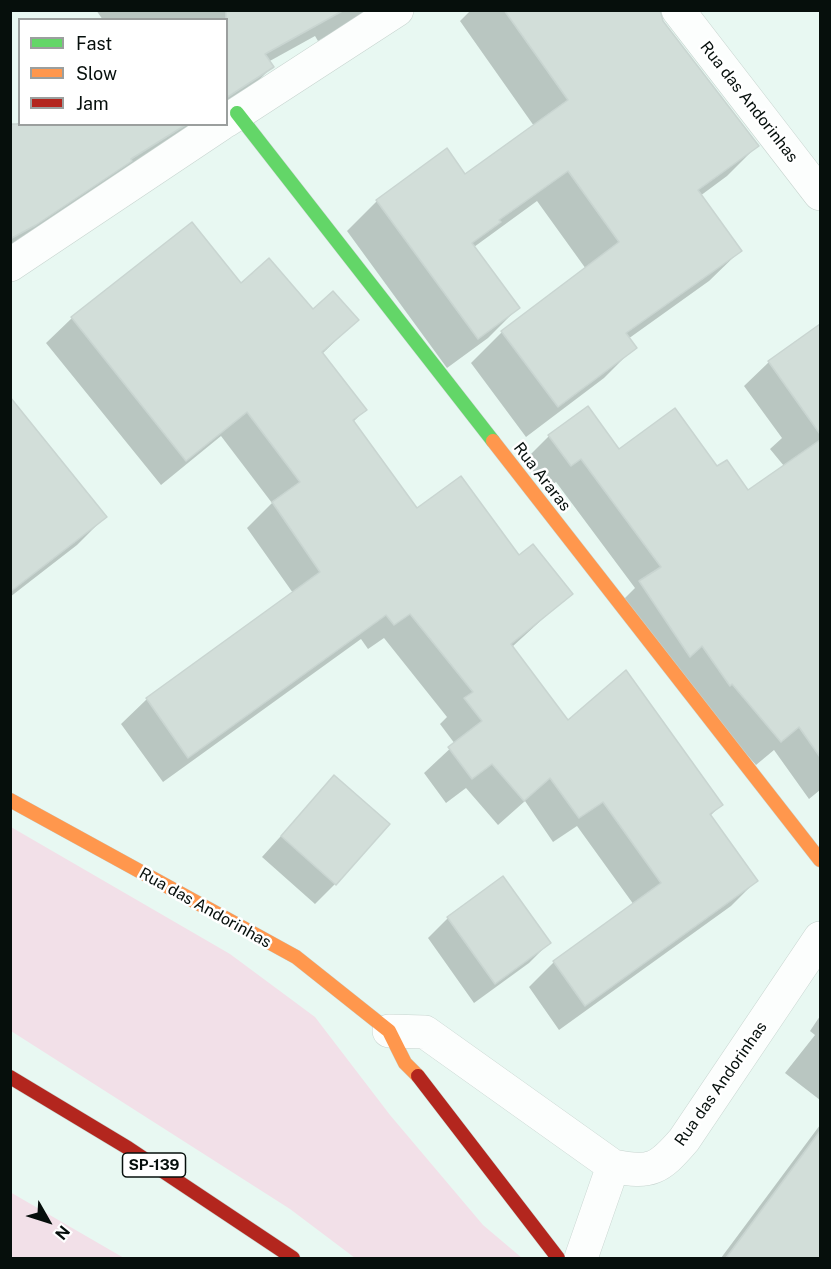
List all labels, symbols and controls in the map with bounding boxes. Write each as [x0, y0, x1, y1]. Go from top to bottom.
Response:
legend [18, 18, 228, 126]
text: Fast [76, 33, 112, 54]
street label: Rua das Andorinhas [696, 38, 802, 166]
text: Slow [76, 63, 117, 84]
text: Jam [76, 93, 109, 114]
street label: Rua Araras [509, 439, 575, 515]
street label: Rua das Andorinhas [136, 864, 274, 952]
street label: Rua das Andorinhas [671, 1018, 771, 1150]
road number: SP-139 [122, 1153, 186, 1177]
north arrow [18, 1191, 78, 1251]
text: N [51, 1222, 74, 1243]

